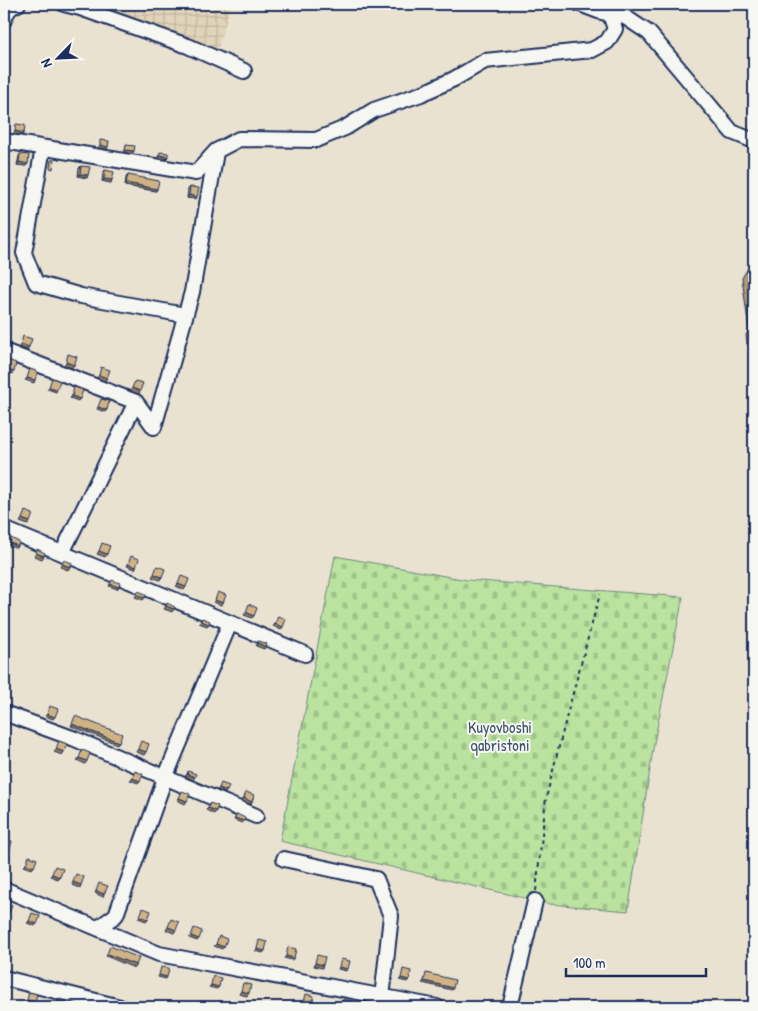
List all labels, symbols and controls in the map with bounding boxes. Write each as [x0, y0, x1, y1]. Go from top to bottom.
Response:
north arrow [32, 32, 82, 82]
text: N [35, 56, 56, 71]
park label: Kuyovboshi qabristoni [468, 716, 532, 756]
scale bar [566, 946, 706, 978]
text: 100 m [573, 952, 606, 973]

